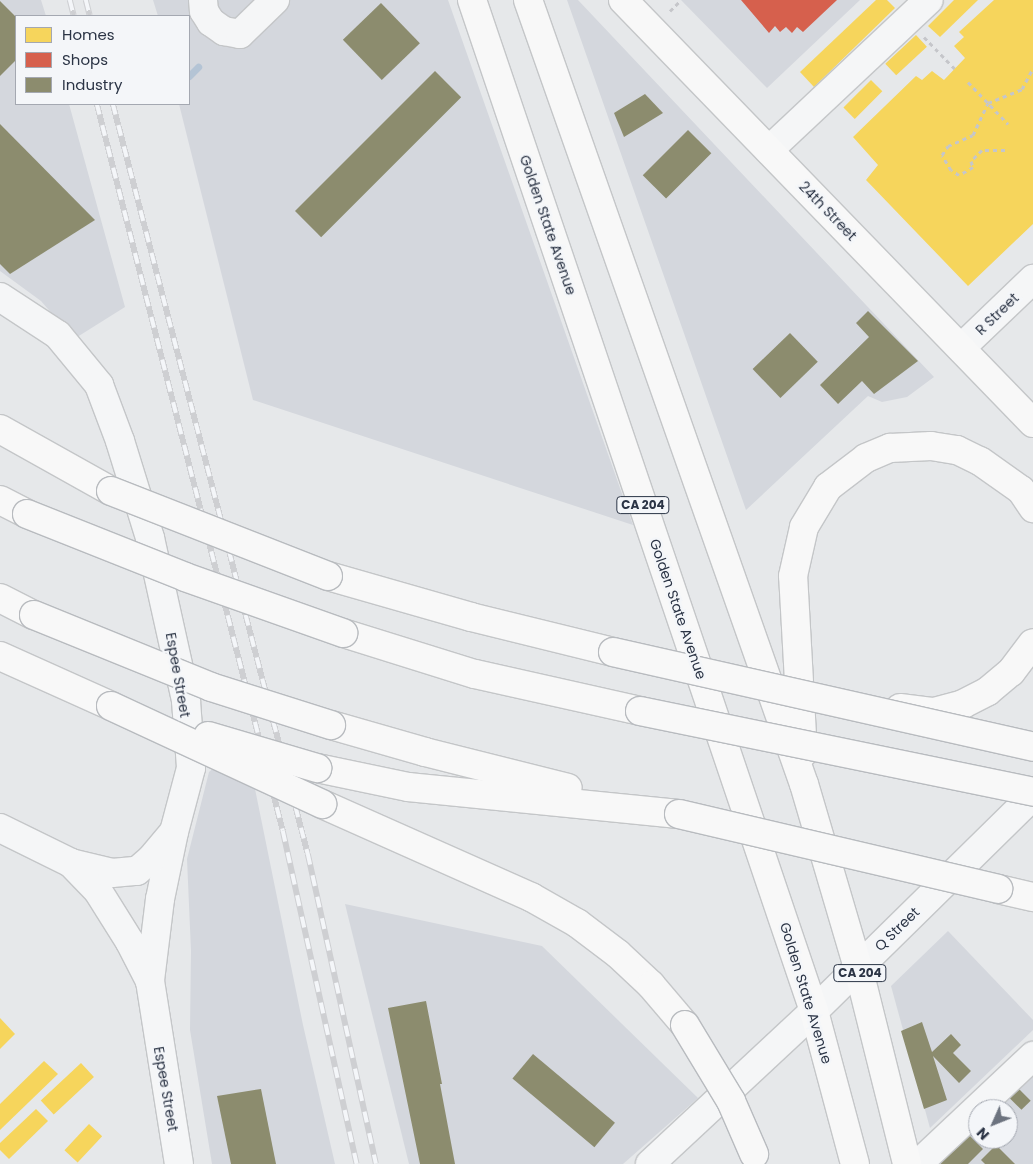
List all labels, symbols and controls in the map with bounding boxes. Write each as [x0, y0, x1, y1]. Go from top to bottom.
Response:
legend [15, 15, 190, 105]
text: Homes [62, 24, 115, 45]
text: Shops [62, 49, 108, 70]
text: Industry [62, 74, 122, 95]
street label: Golden State Avenue [516, 153, 580, 297]
street label: 24th Street [796, 178, 860, 244]
street label: R Street [972, 289, 1022, 339]
road number: CA 204 [616, 496, 670, 514]
street label: Golden State Avenue [646, 537, 710, 681]
street label: Espee Street [162, 631, 194, 719]
street label: Q Street [871, 904, 923, 954]
street label: Golden State Avenue [776, 920, 836, 1066]
road number: CA 204 [832, 964, 888, 982]
street label: Espee Street [150, 1045, 182, 1133]
north arrow [968, 1099, 1018, 1149]
text: N [972, 1123, 994, 1144]

